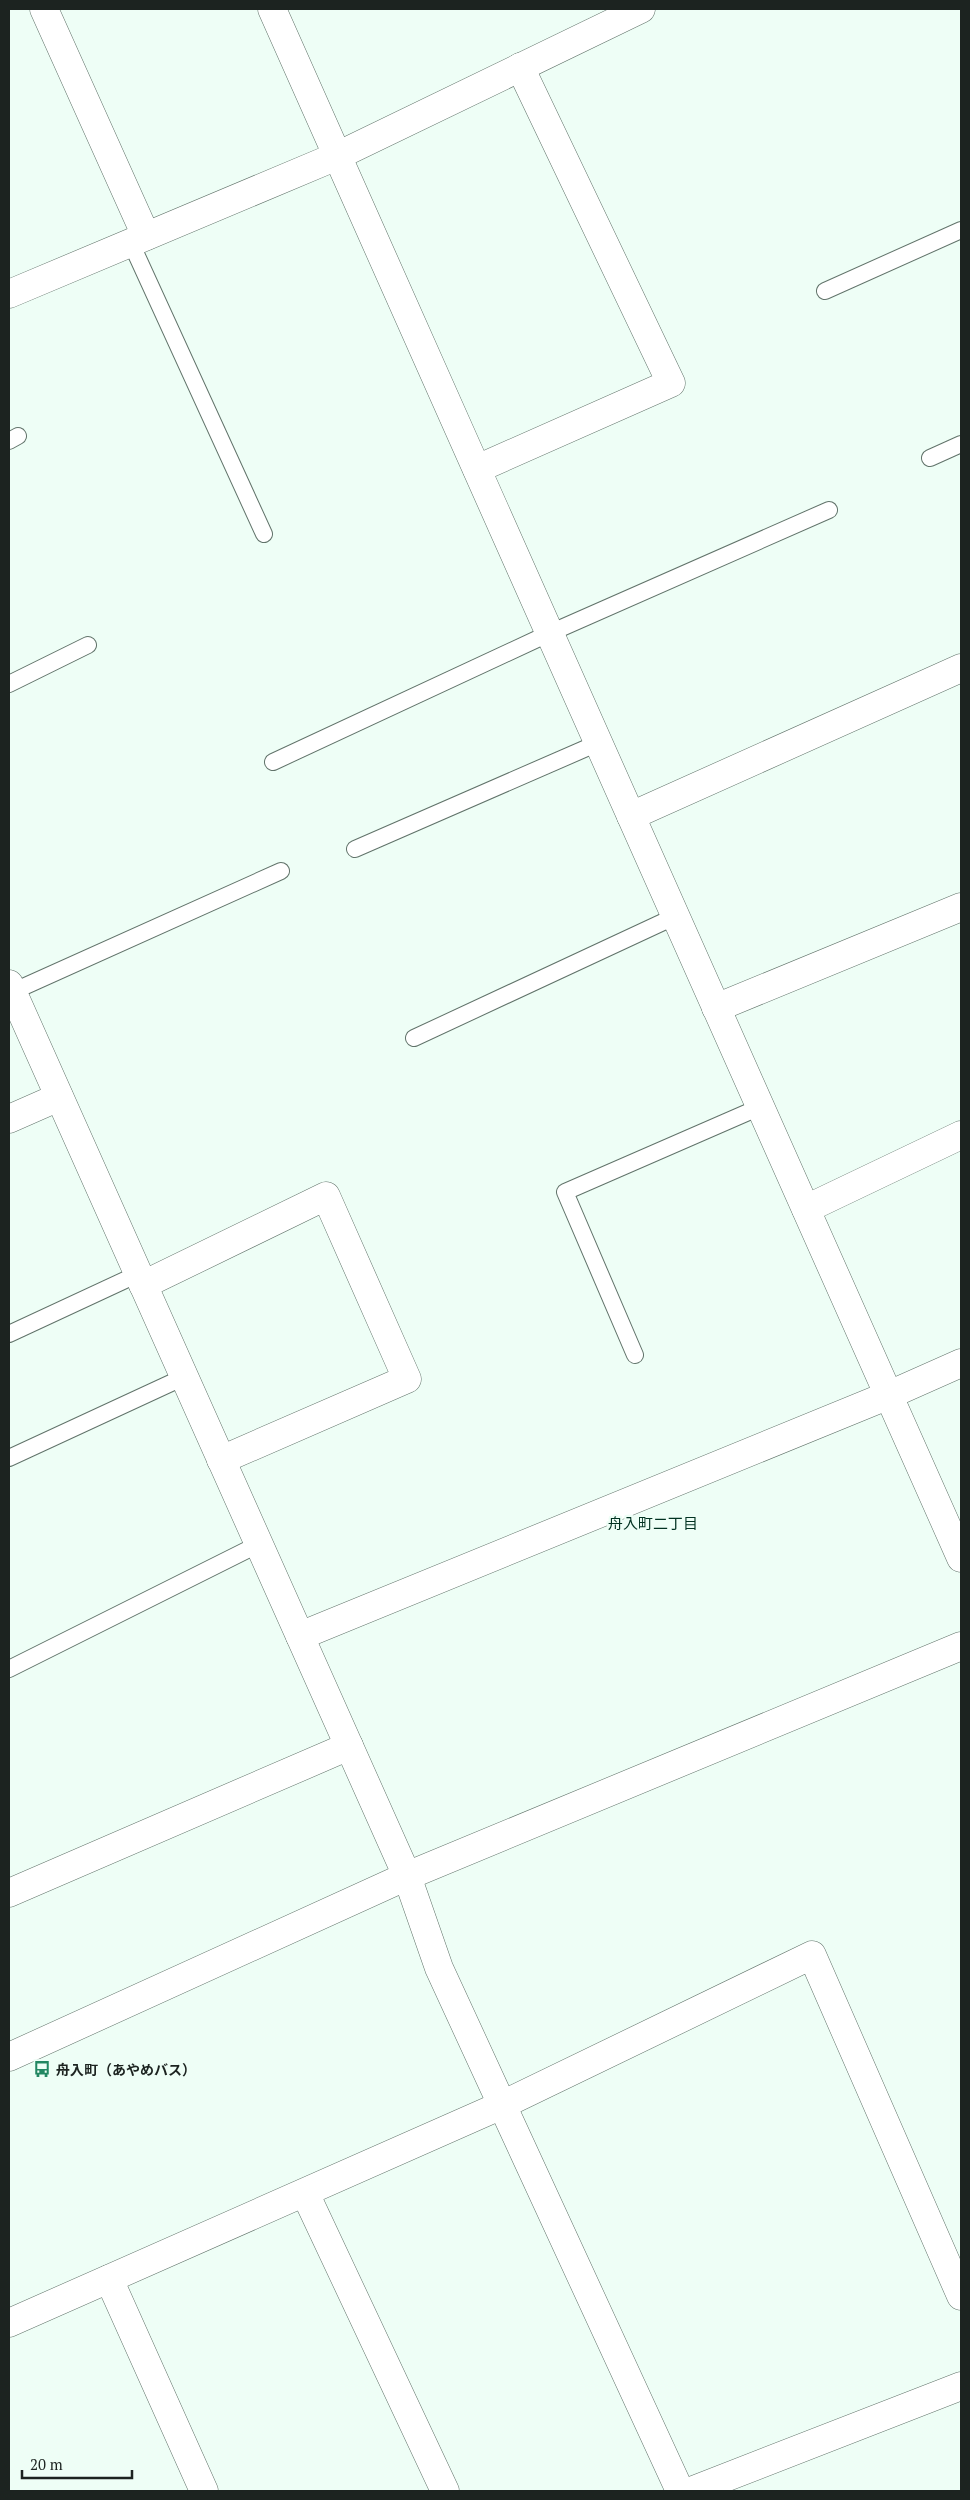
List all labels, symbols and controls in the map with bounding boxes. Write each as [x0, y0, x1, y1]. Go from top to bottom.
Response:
district label: 舟入町二丁目 [608, 1513, 698, 1533]
bus stop icon: 舟入町（あやめバス） [32, 2059, 52, 2079]
place label: 舟入町（あやめバス） [56, 2060, 196, 2079]
scale bar [22, 2448, 132, 2480]
text: 20 m [30, 2454, 63, 2474]

